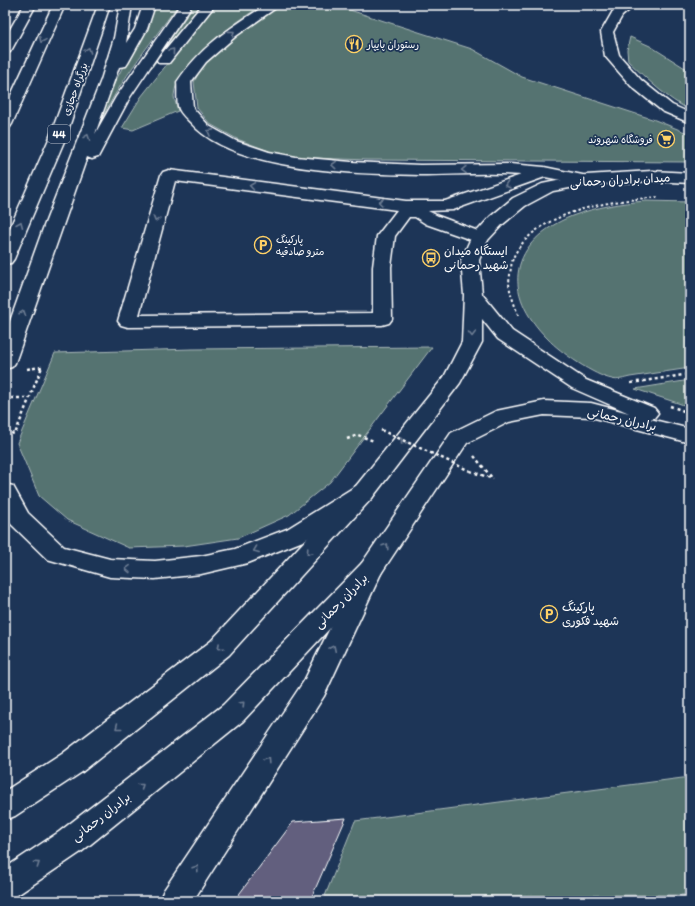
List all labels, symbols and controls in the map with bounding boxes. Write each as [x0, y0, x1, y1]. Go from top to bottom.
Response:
one-way arrow [228, 30, 235, 38]
restaurant icon: رستوران پایپار [344, 34, 364, 54]
one-way arrow [39, 36, 47, 43]
place label: رستوران پایپار [366, 38, 419, 52]
one-way arrow [84, 47, 92, 54]
one-way arrow [167, 48, 174, 55]
street label: بزرگراه حجازی [59, 61, 91, 117]
road number: 44 [48, 125, 70, 143]
supermarket icon: فروشگاه شهروند [656, 129, 676, 149]
one-way arrow [207, 130, 214, 137]
one-way arrow [82, 133, 90, 140]
place label: فروشگاه شهروند [588, 133, 653, 146]
one-way arrow [331, 161, 337, 170]
one-way arrow [461, 165, 467, 174]
street label: میدان برادران رحمانی [569, 170, 671, 191]
one-way arrow [504, 180, 511, 188]
one-way arrow [249, 182, 255, 191]
one-way arrow [378, 198, 384, 207]
one-way arrow [153, 216, 161, 222]
one-way arrow [16, 220, 24, 227]
place label: پارکینگ مترو صادقیه [276, 233, 325, 258]
parking icon: پارکینگ مترو صادقیه [253, 235, 273, 255]
place label: ایستگاه میدان شهید رحمانی [444, 244, 509, 273]
bus stop icon: ایستگاه میدان شهید رحمانی [421, 248, 441, 268]
one-way arrow [18, 310, 26, 317]
one-way arrow [468, 331, 477, 337]
street label: برادران رحمانی [586, 404, 658, 435]
one-way arrow [401, 438, 408, 445]
one-way arrow [381, 543, 389, 550]
one-way arrow [252, 545, 259, 553]
one-way arrow [306, 547, 314, 555]
one-way arrow [125, 565, 131, 573]
street label: برادران رحمانی [311, 571, 371, 632]
place label: پارکینگ شهید فکوری [562, 600, 619, 628]
parking icon: پارکینگ شهید فکوری [539, 604, 559, 624]
one-way arrow [217, 642, 225, 650]
one-way arrow [328, 645, 336, 652]
one-way arrow [237, 701, 245, 709]
one-way arrow [116, 722, 123, 729]
one-way arrow [262, 757, 269, 764]
one-way arrow [137, 783, 144, 790]
street label: برادران رحمانی [69, 790, 134, 845]
one-way arrow [33, 862, 40, 869]
one-way arrow [191, 865, 199, 872]

